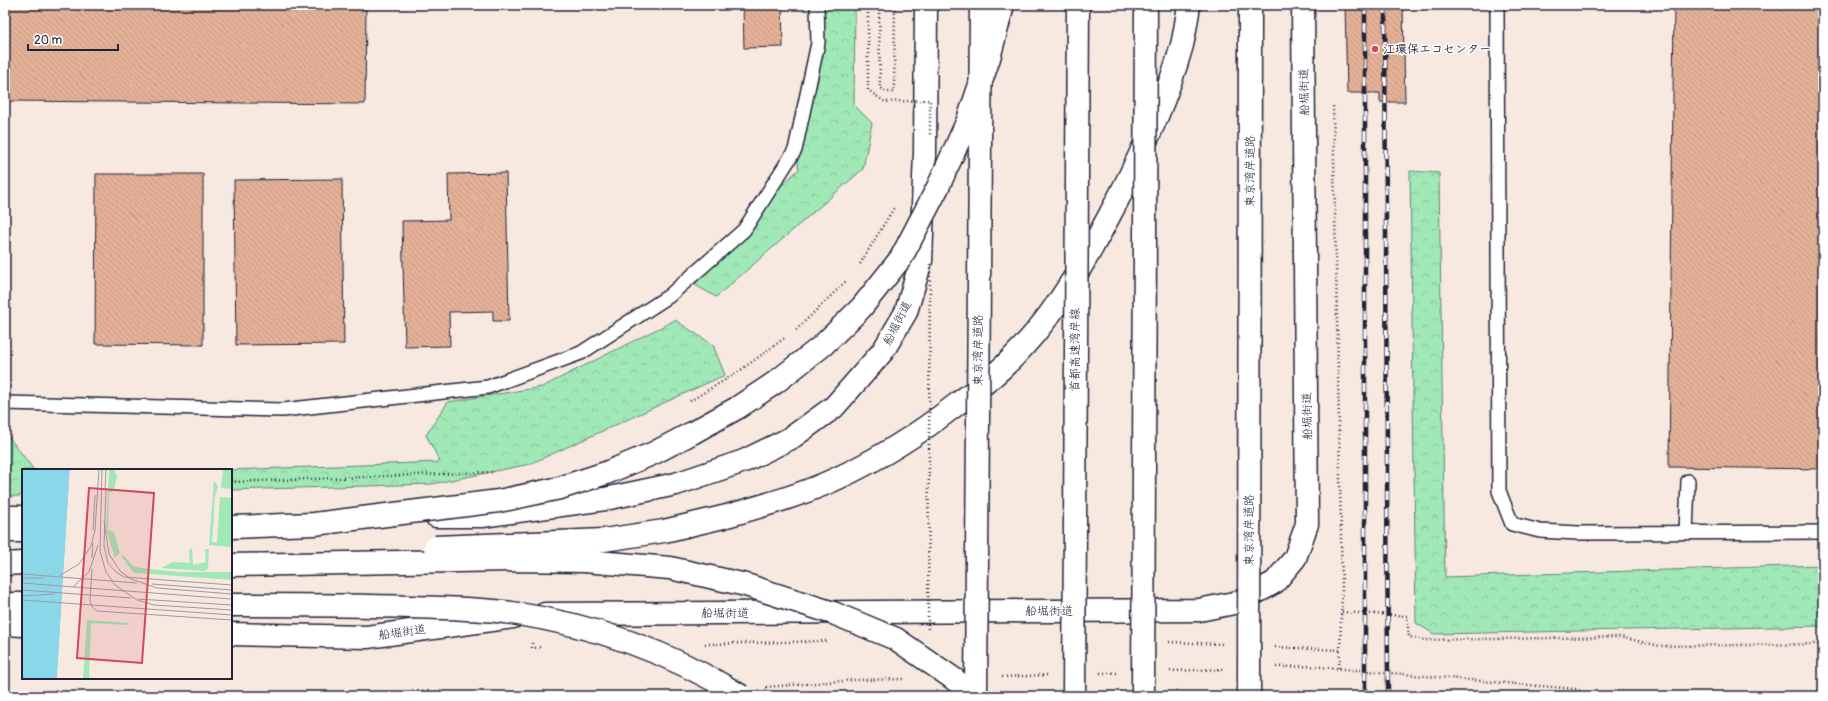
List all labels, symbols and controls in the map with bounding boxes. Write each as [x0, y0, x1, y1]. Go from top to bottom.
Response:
scale bar [28, 26, 118, 52]
text: 20 m [34, 33, 63, 48]
place label: 江環保エコセンター [1383, 42, 1491, 57]
marker: 江環保エコセンター [1370, 44, 1380, 54]
street label: 船堀街道 [1297, 68, 1312, 116]
street label: 東京湾岸道路 [1243, 135, 1258, 207]
street label: 船堀街道 [880, 298, 915, 348]
street label: 首都高速湾岸線 [1068, 308, 1083, 392]
street label: 東京湾岸道路 [971, 314, 986, 386]
street label: 船堀街道 [1300, 392, 1315, 440]
inset map [22, 469, 232, 679]
street label: 東京湾岸道路 [1242, 494, 1257, 566]
street label: 船堀街道 [1025, 604, 1073, 619]
street label: 船堀街道 [701, 606, 749, 621]
street label: 船堀街道 [377, 622, 427, 643]

